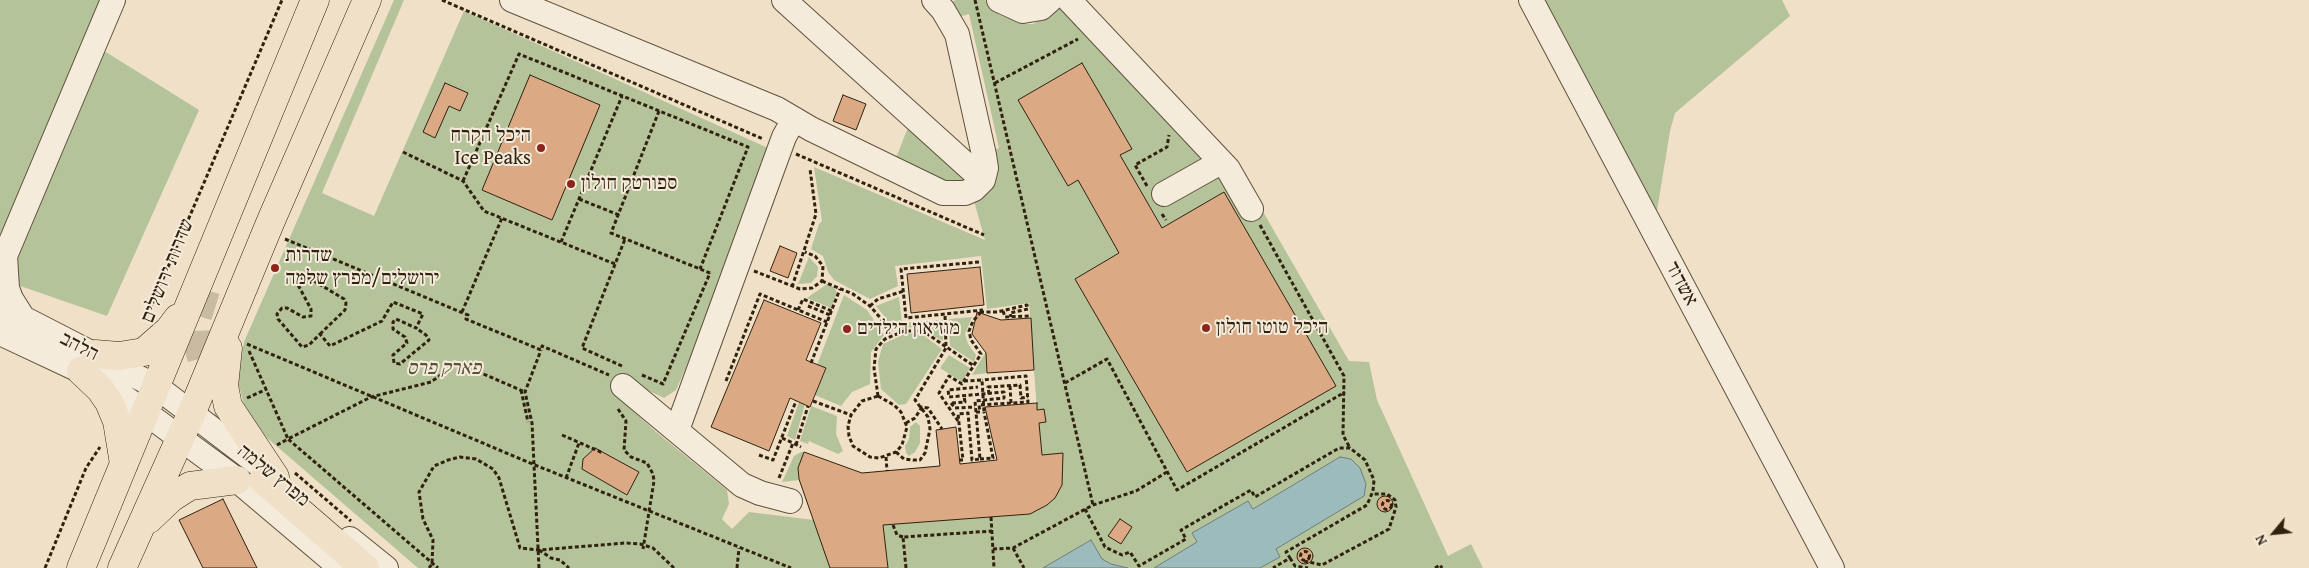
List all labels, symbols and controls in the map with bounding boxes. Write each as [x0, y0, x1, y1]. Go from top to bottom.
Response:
place label: היכל הקרח Ice Peaks [450, 124, 531, 171]
marker: היכל הקרח Ice Peaks [535, 142, 547, 154]
place label: ספורטק חולון [581, 172, 677, 196]
marker: ספורטק חולון [565, 178, 577, 190]
street label: שדרות ירושלים [136, 215, 200, 327]
place label: שדרות ירושלים/מפרץ שלמה [285, 244, 439, 291]
street label: אשדוד [1660, 258, 1702, 310]
marker: שדרות ירושלים/מפרץ שלמה [269, 262, 281, 274]
place label: היכל טוטו חולון [1216, 316, 1328, 340]
place label: מוזיאון הילדים [857, 317, 960, 341]
marker: היכל טוטו חולון [1200, 322, 1212, 334]
marker: מוזיאון הילדים [841, 323, 853, 335]
street label: הלהב [55, 327, 103, 367]
park label: פארק פרס [407, 357, 481, 381]
street label: מפרץ שלמה [232, 439, 314, 513]
north arrow [2249, 508, 2299, 558]
text: N [2250, 531, 2272, 549]

